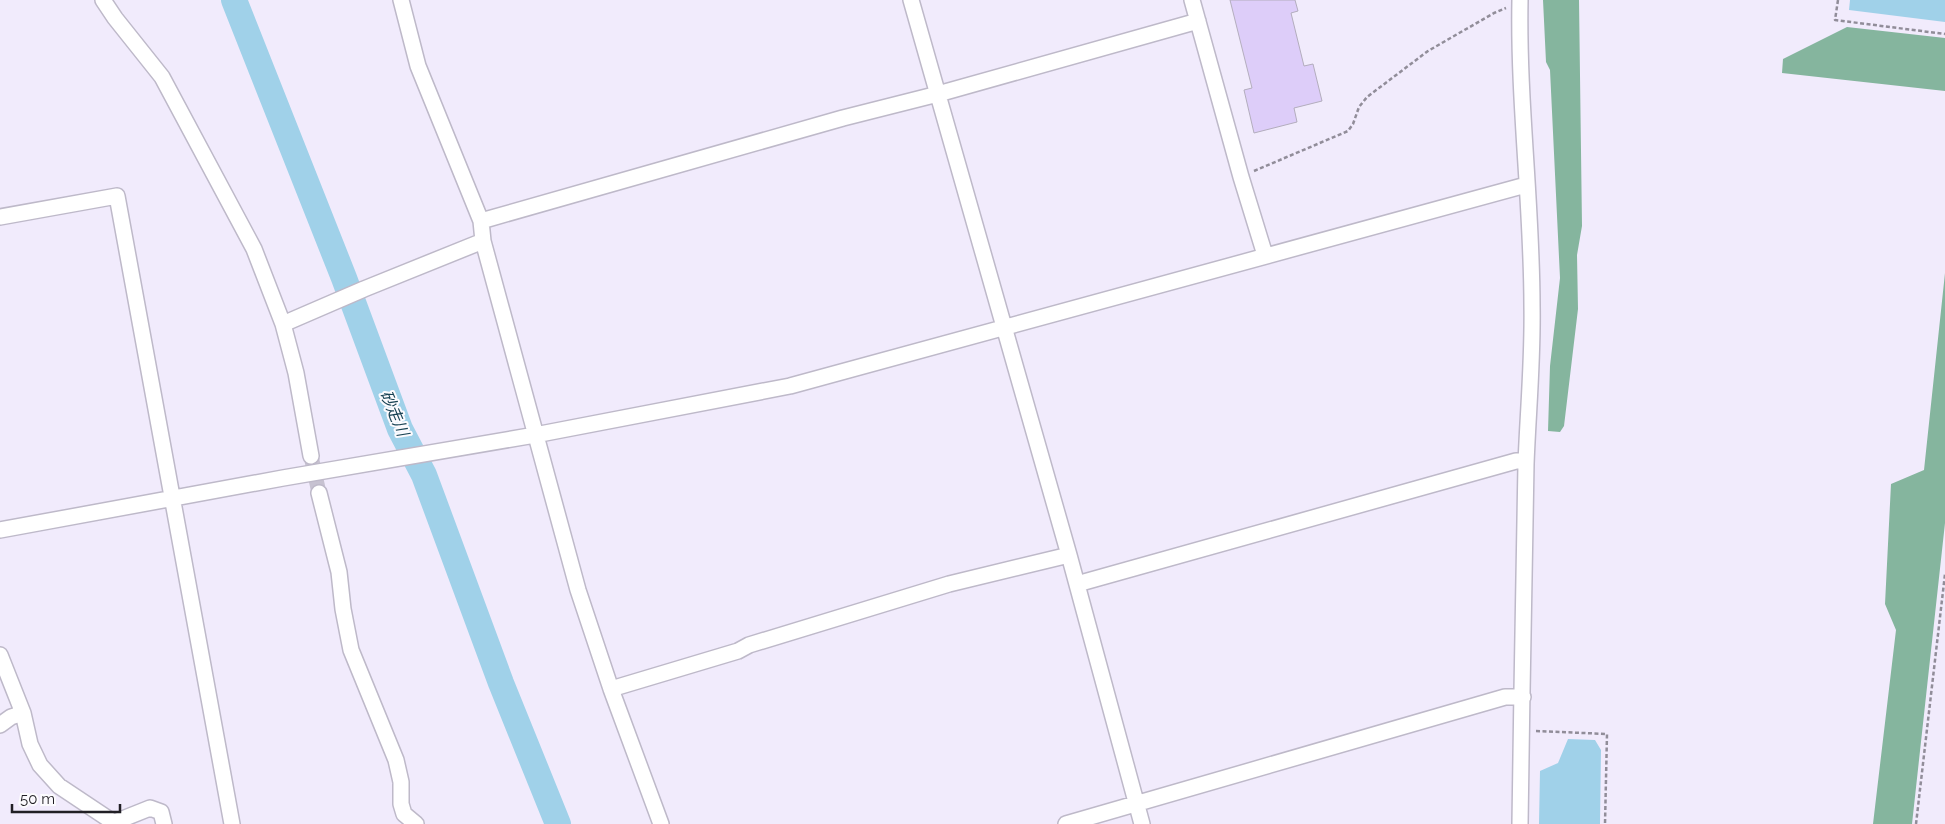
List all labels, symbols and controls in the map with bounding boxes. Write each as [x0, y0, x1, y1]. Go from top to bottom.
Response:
water label: 砂走川 [376, 387, 413, 441]
scale bar [12, 782, 120, 814]
text: 50 m [20, 790, 55, 808]

